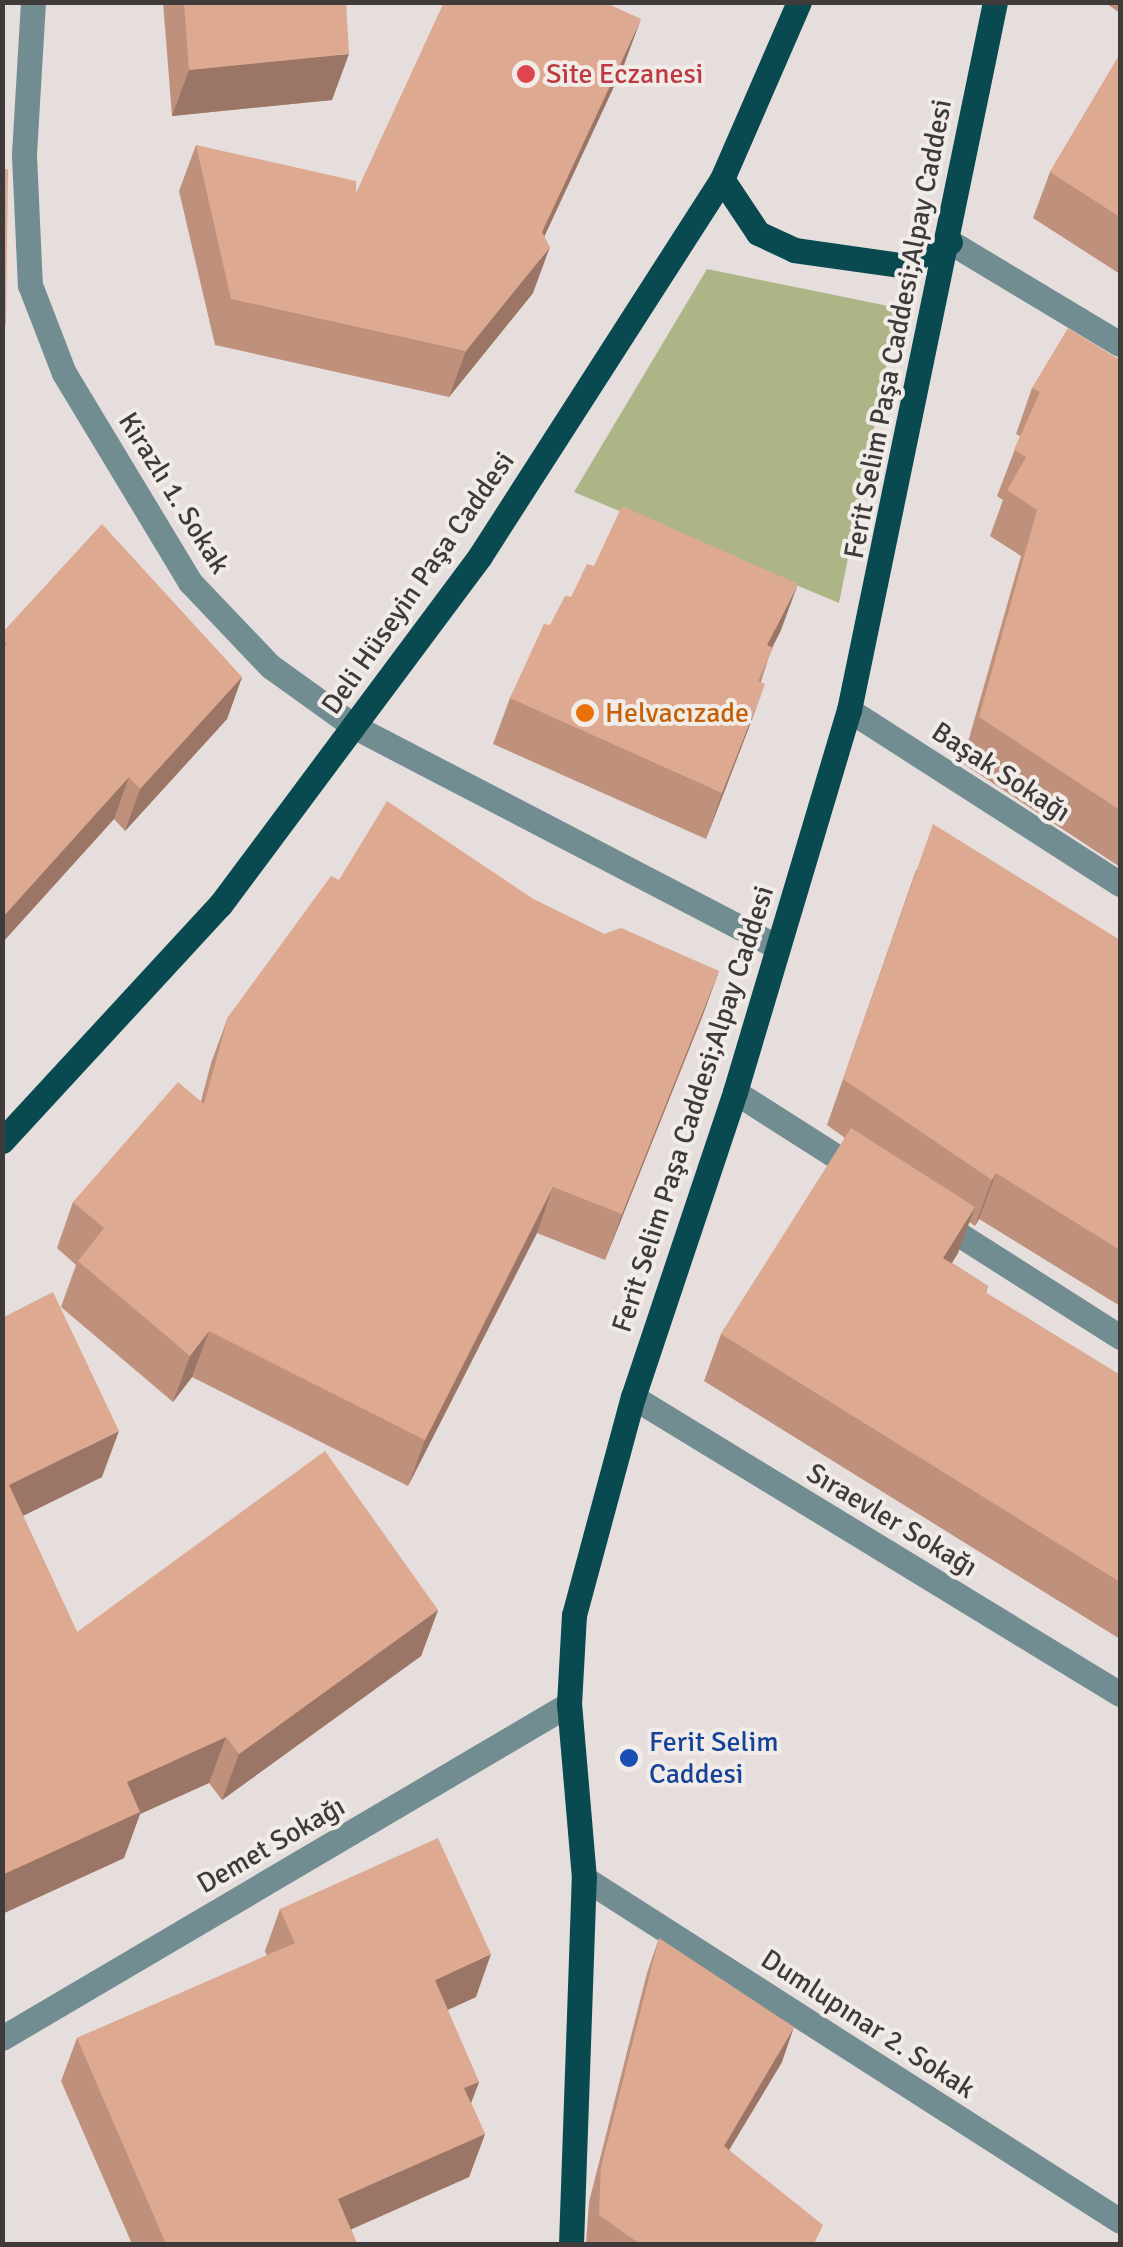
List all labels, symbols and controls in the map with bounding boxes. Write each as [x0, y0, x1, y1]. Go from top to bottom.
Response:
place label: Site Eczanesi [546, 57, 703, 91]
marker: Site Eczanesi [515, 63, 537, 85]
street label: Ferit Selim Paşa Caddesi;Alpay Caddesi [837, 96, 959, 562]
street label: Kirazlı 1. Sokak [111, 406, 237, 580]
street label: Deli Hüseyin Paşa Caddesi [314, 445, 522, 721]
place label: Helvacızade [605, 696, 749, 730]
marker: Helvacızade [574, 702, 596, 724]
street label: Başak Sokağı [925, 715, 1077, 829]
street label: Ferit Selim Paşa Caddesi;Alpay Caddesi [605, 882, 781, 1336]
street label: Sıraevler Sokağı [801, 1456, 983, 1584]
place label: Ferit Selim Caddesi [649, 1725, 779, 1791]
marker: Ferit Selim Caddesi [618, 1747, 640, 1769]
street label: Demet Sokağı [191, 1789, 351, 1901]
street label: Dumlupınar 2. Sokak [755, 1942, 981, 2106]

